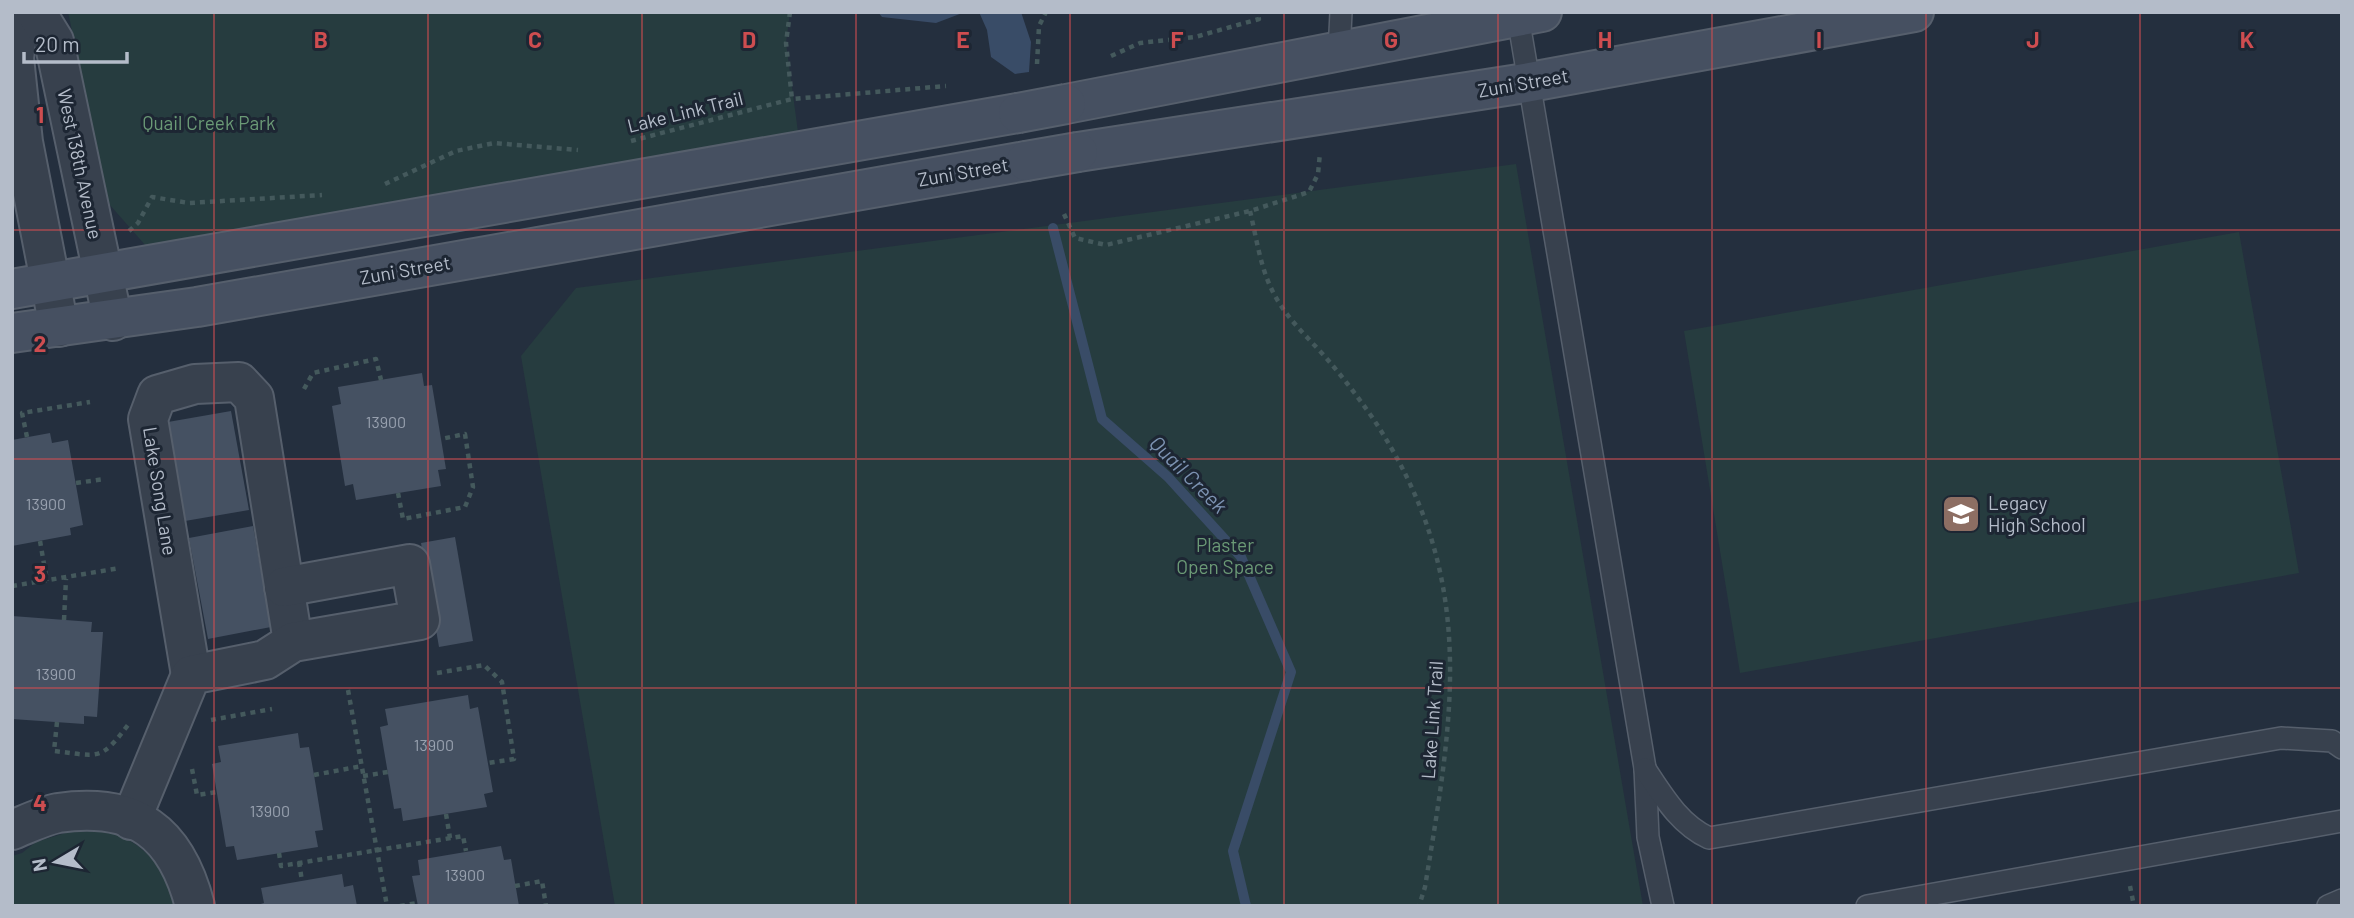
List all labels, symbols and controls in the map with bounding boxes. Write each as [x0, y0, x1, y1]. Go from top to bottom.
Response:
scale bar [24, 21, 128, 65]
text: B [314, 25, 328, 53]
text: C [528, 25, 542, 53]
text: D [742, 25, 756, 53]
text: E [956, 25, 970, 53]
text: F [1171, 25, 1184, 53]
text: G [1384, 25, 1398, 53]
text: H [1598, 25, 1612, 53]
text: I [1816, 25, 1822, 53]
text: J [2026, 25, 2040, 53]
text: K [2240, 25, 2254, 53]
text: 20 m [35, 31, 80, 56]
street label: Zuni Street [1476, 63, 1570, 102]
street label: Lake Link Trail [625, 86, 745, 137]
street label: West 138th Avenue [53, 87, 108, 241]
text: 1 [36, 100, 44, 128]
park label: Quail Creek Park [142, 111, 276, 134]
street label: Zuni Street [916, 152, 1010, 191]
street label: Zuni Street [358, 250, 452, 289]
text: 2 [34, 329, 46, 357]
house number: 13900 [366, 412, 406, 431]
street label: Lake Song Lane [139, 425, 182, 557]
water label: Quail Creek [1145, 430, 1234, 518]
place label: Legacy High School [1988, 491, 2086, 536]
school or university icon: Legacy High School [1940, 493, 1982, 535]
house number: 13900 [26, 494, 66, 513]
park label: Plaster Open Space [1176, 533, 1274, 578]
text: 3 [34, 559, 46, 587]
street label: Lake Link Trail [1416, 660, 1447, 780]
house number: 13900 [36, 664, 76, 683]
house number: 13900 [414, 735, 454, 754]
text: 4 [33, 788, 47, 816]
house number: 13900 [250, 801, 290, 820]
north arrow [21, 827, 91, 897]
text: N [26, 857, 51, 873]
house number: 13900 [445, 865, 485, 884]

